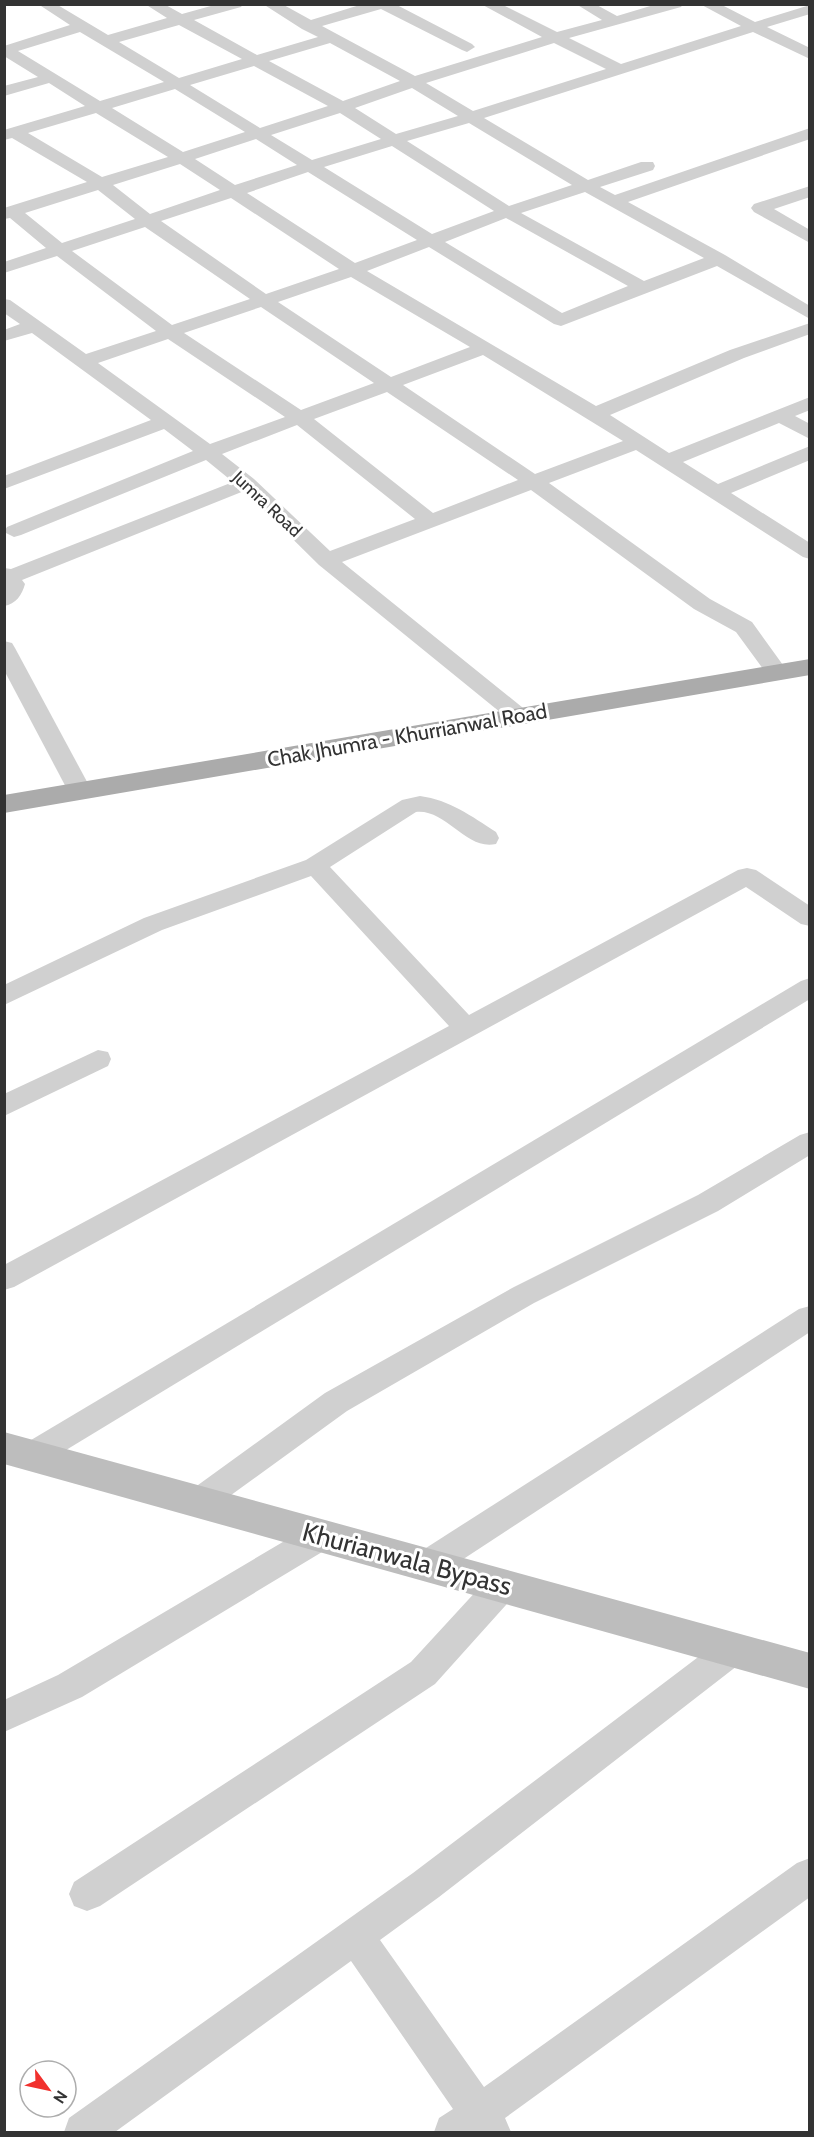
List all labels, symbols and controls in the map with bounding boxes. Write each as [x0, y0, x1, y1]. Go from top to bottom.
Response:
street label: Jumra Road [227, 466, 306, 542]
street label: Chak Jhumra - Khurrianwal Road [265, 698, 549, 772]
street label: Khurianwala Bypass [299, 1516, 515, 1602]
north arrow [18, 2059, 78, 2119]
text: N [49, 2087, 71, 2107]

